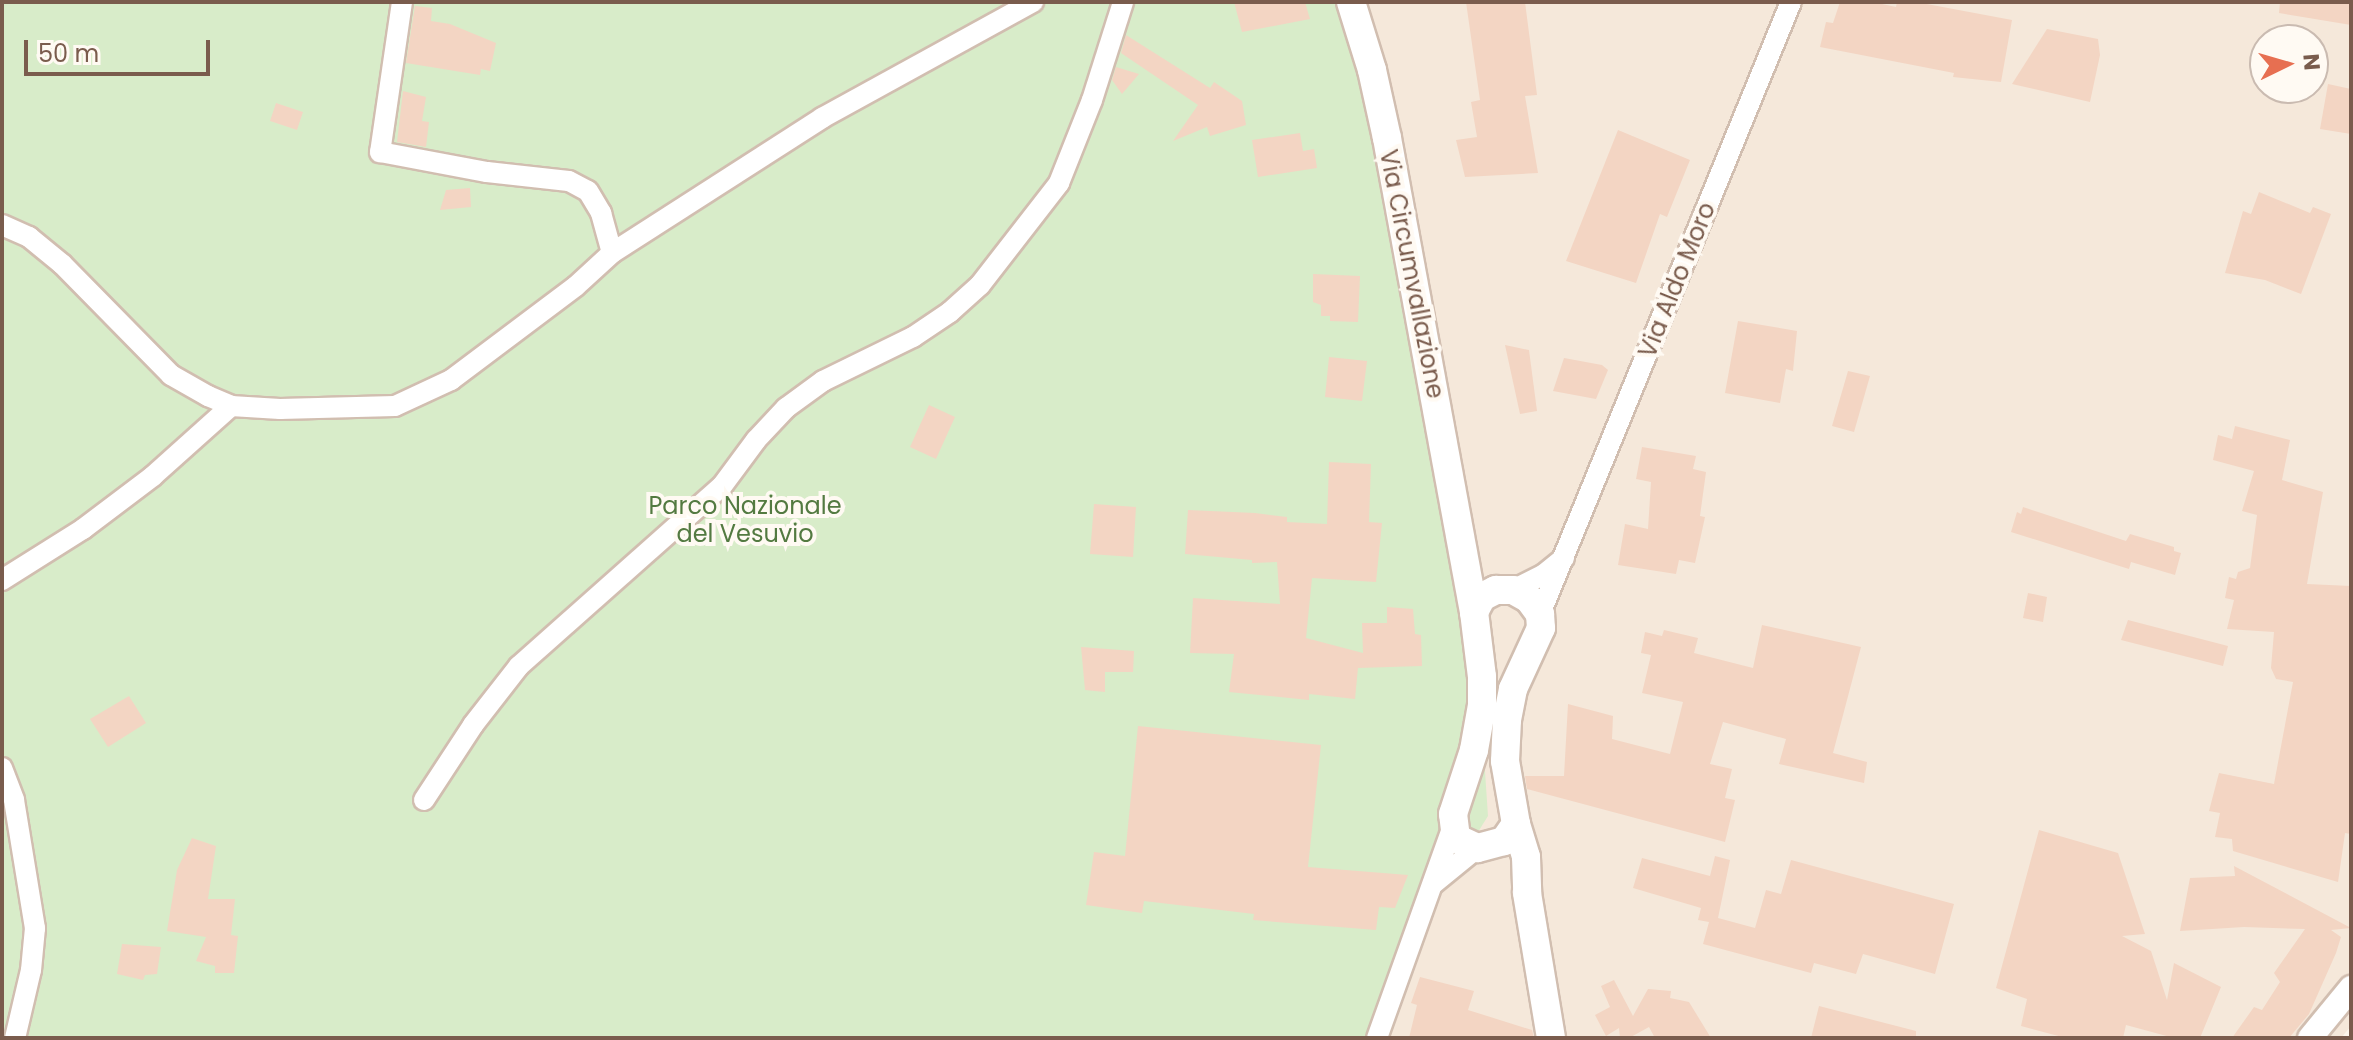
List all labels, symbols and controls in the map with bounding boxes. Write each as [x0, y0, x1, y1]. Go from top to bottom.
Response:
scale bar [28, 24, 214, 74]
north arrow [2249, 24, 2329, 104]
text: 50 m [38, 37, 99, 70]
text: N [2295, 52, 2328, 72]
street label: Via Circumvallazione [1374, 147, 1450, 401]
street label: Via Aldo Moro [1633, 198, 1721, 362]
park label: Parco Nazionale del Vesuvio [648, 492, 842, 548]

